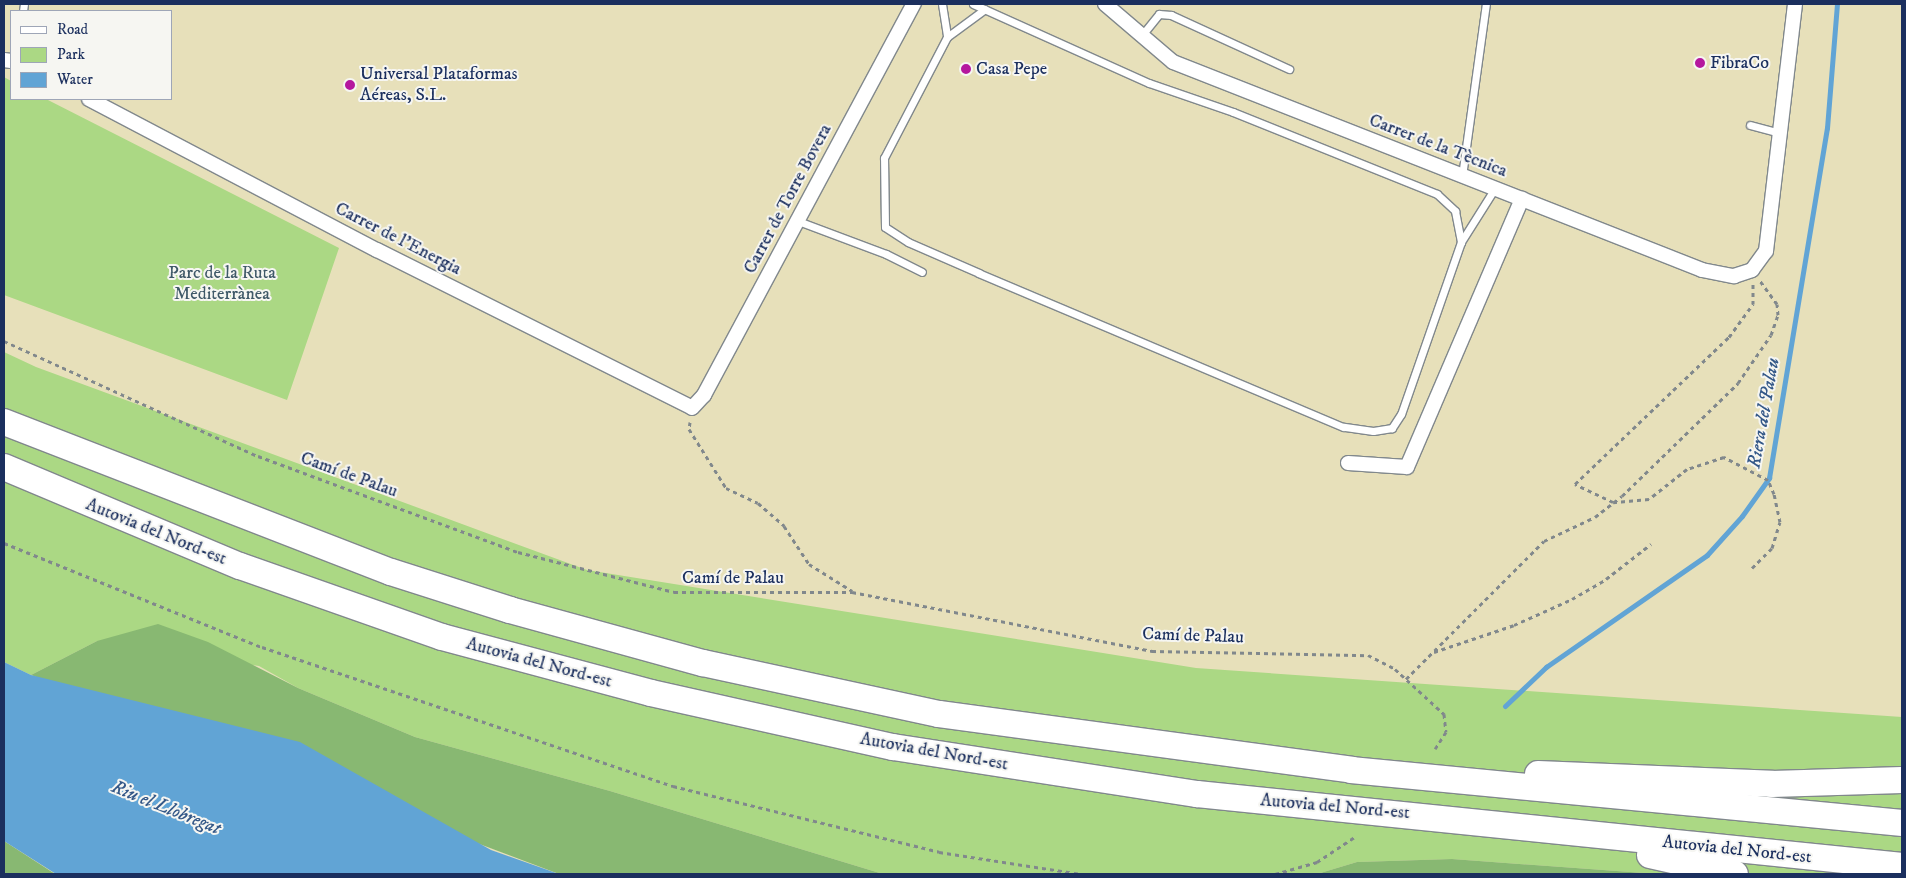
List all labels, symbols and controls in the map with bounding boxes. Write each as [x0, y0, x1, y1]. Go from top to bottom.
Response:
legend [10, 10, 172, 100]
text: Road [57, 20, 88, 39]
text: Park [57, 45, 85, 64]
place label: FibraCo [1710, 52, 1769, 74]
marker: FibraCo [1694, 57, 1706, 69]
place label: Casa Pepe [976, 58, 1047, 80]
marker: Casa Pepe [960, 63, 972, 75]
place label: Universal Plataformas Aéreas, S.L. [360, 64, 518, 106]
text: Water [57, 70, 93, 89]
marker: Universal Plataformas Aéreas, S.L. [344, 79, 356, 91]
street label: Carrer de la Tècnica [1366, 110, 1510, 182]
street label: Carrer de Torre Bovera [739, 121, 837, 277]
street label: Carrer de l'Energia [331, 198, 465, 280]
park label: Parc de la Ruta Mediterrànea [168, 263, 276, 306]
water label: Riera del Palau [1743, 356, 1785, 470]
street label: Camí de Palau [297, 447, 401, 503]
street label: Autovia del Nord-est [83, 494, 229, 570]
street label: Camí de Palau [682, 567, 784, 589]
street label: Camí de Palau [1142, 623, 1244, 649]
street label: Autovia del Nord-est [464, 633, 614, 693]
street label: Autovia del Nord-est [858, 728, 1010, 776]
water label: Riu el Llobregat [108, 776, 224, 840]
street label: Autovia del Nord-est [1259, 790, 1411, 824]
street label: Autovia del Nord-est [1661, 831, 1813, 869]

